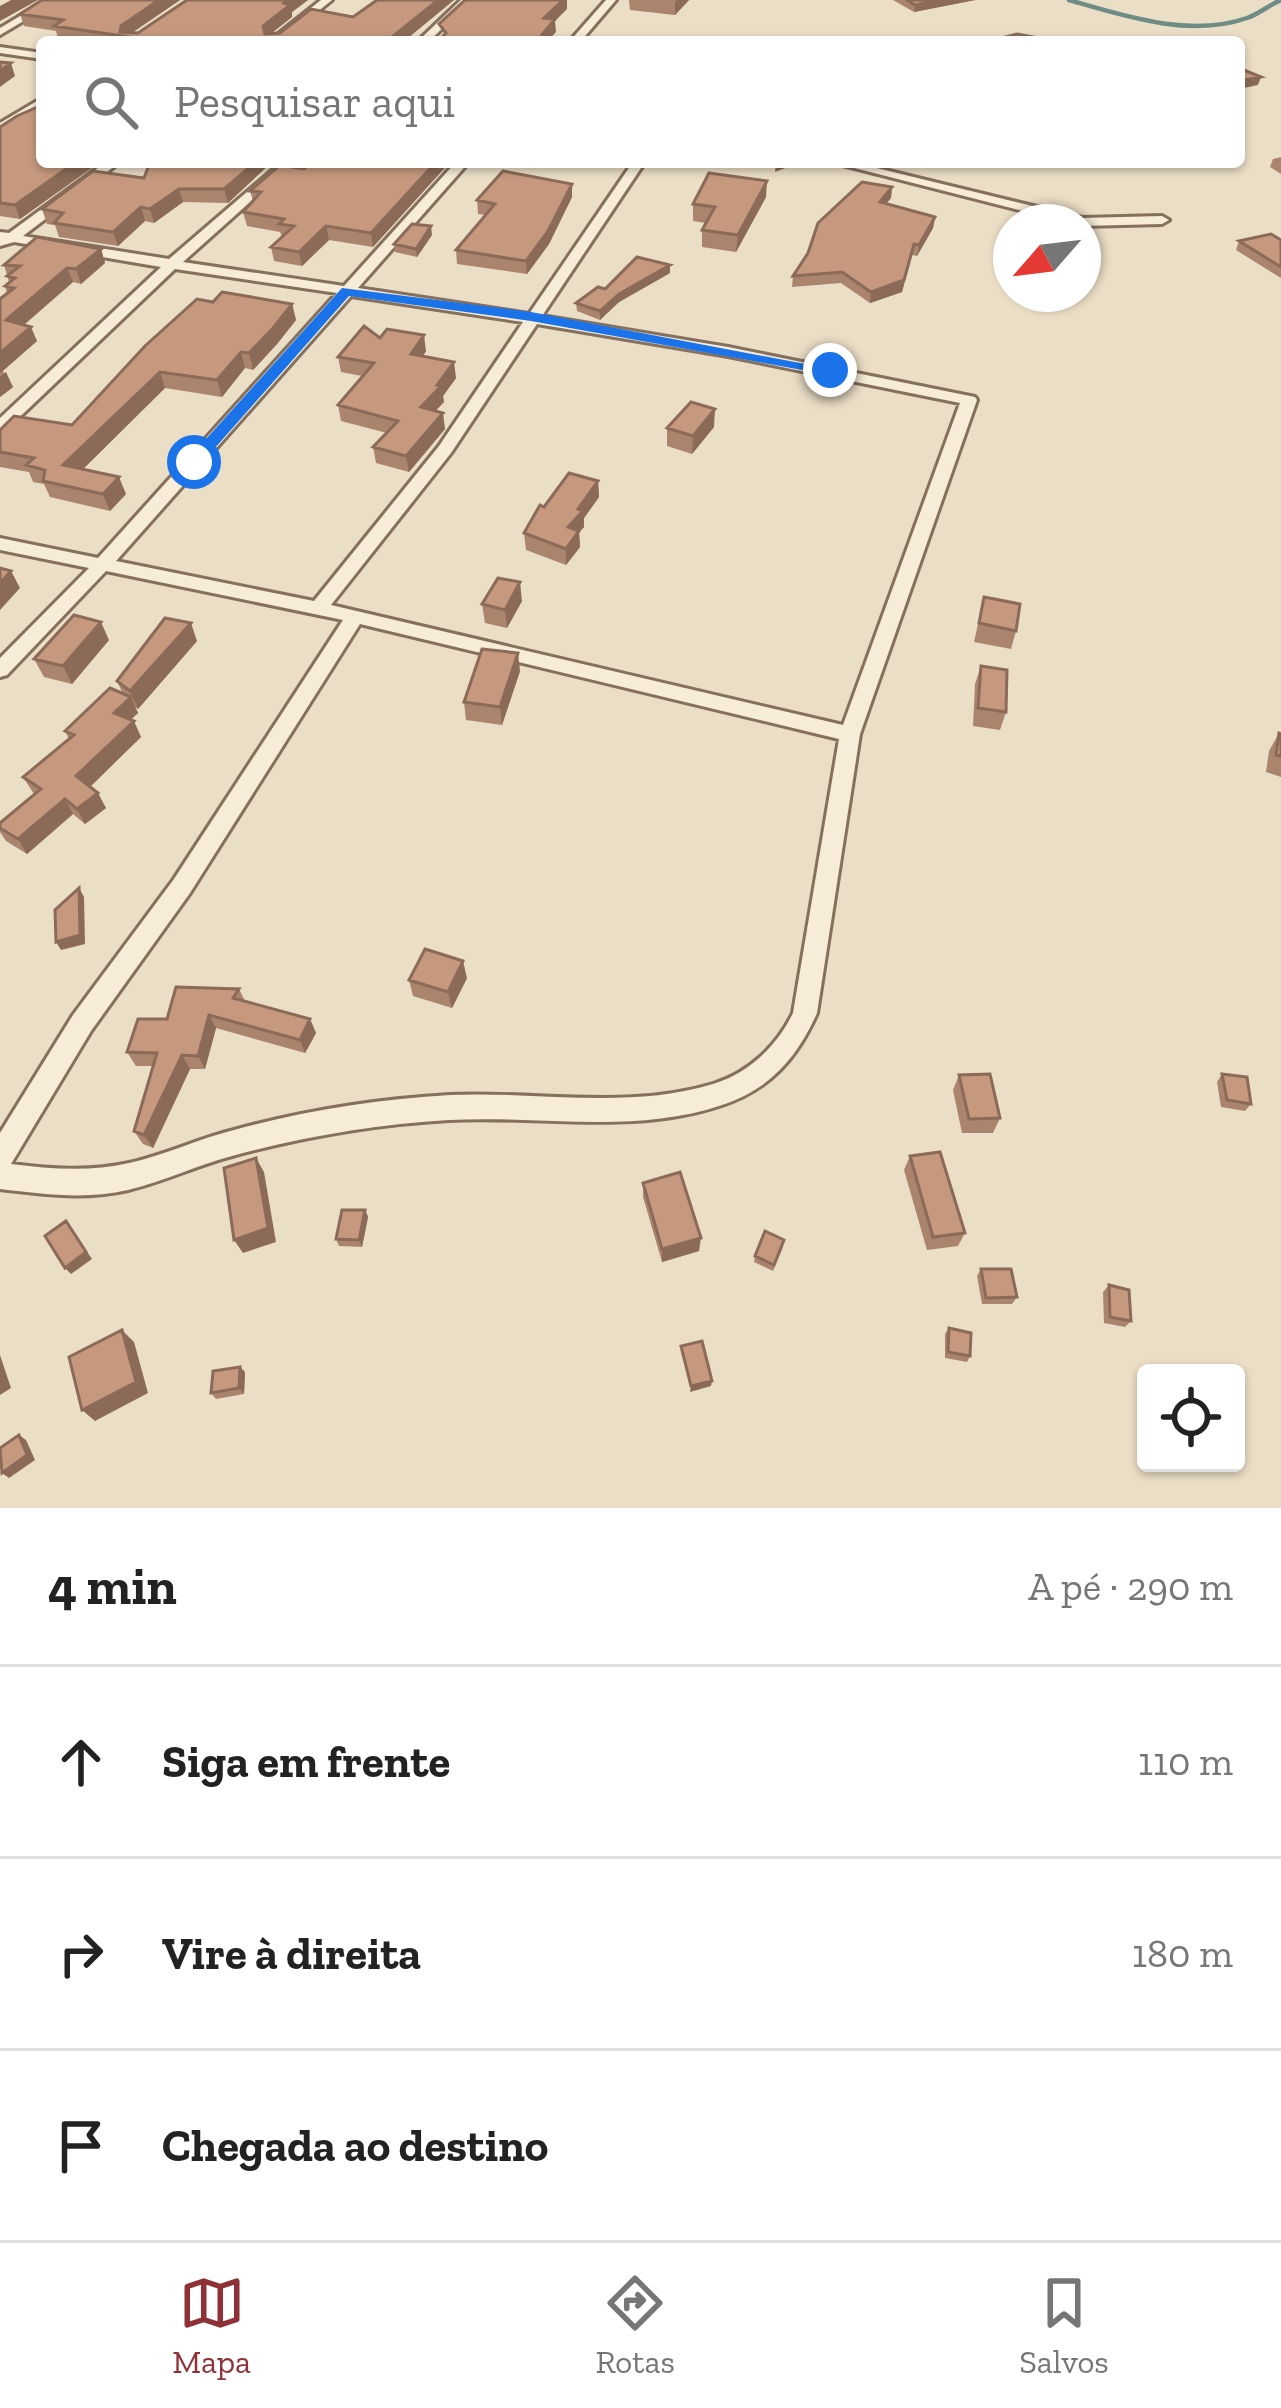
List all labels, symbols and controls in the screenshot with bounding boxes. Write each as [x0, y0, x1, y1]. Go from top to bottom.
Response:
search box [36, 36, 1245, 168]
icon: search [78, 69, 144, 135]
text: Pesquisar aqui [174, 75, 455, 129]
north arrow [993, 204, 1101, 312]
route end [803, 343, 857, 397]
route start [167, 435, 221, 489]
map controls [1137, 1364, 1245, 1472]
button: locate [1137, 1364, 1245, 1472]
text: 4 min [48, 1556, 177, 1617]
text: A pé · 290 m [1028, 1563, 1233, 1610]
icon: ahead [48, 1729, 114, 1795]
text: Siga em frente [162, 1735, 450, 1789]
text: 110 m [1138, 1738, 1233, 1785]
icon: right [48, 1921, 114, 1987]
text: Vire à direita [162, 1927, 421, 1981]
text: 180 m [1132, 1930, 1233, 1977]
icon: arrive [48, 2113, 114, 2179]
text: Chegada ao destino [162, 2119, 548, 2173]
tab: Mapa [172, 2270, 251, 2381]
tab: Rotas [595, 2270, 675, 2381]
tab: Salvos [1019, 2270, 1109, 2381]

